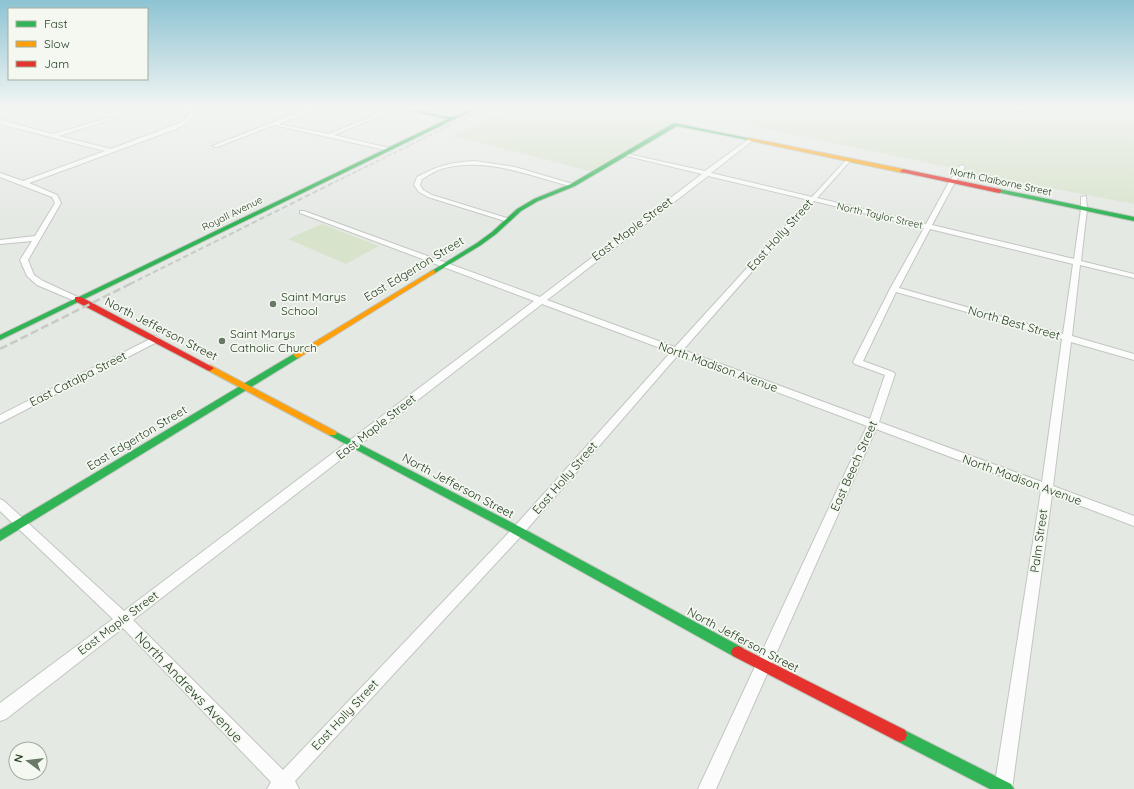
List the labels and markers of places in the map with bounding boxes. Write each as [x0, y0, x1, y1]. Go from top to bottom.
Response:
place label: Saint Marys School [281, 289, 346, 318]
marker: Saint Marys School [268, 299, 278, 309]
place label: Saint Marys Catholic Church [230, 326, 317, 355]
marker: Saint Marys Catholic Church [217, 336, 227, 346]

